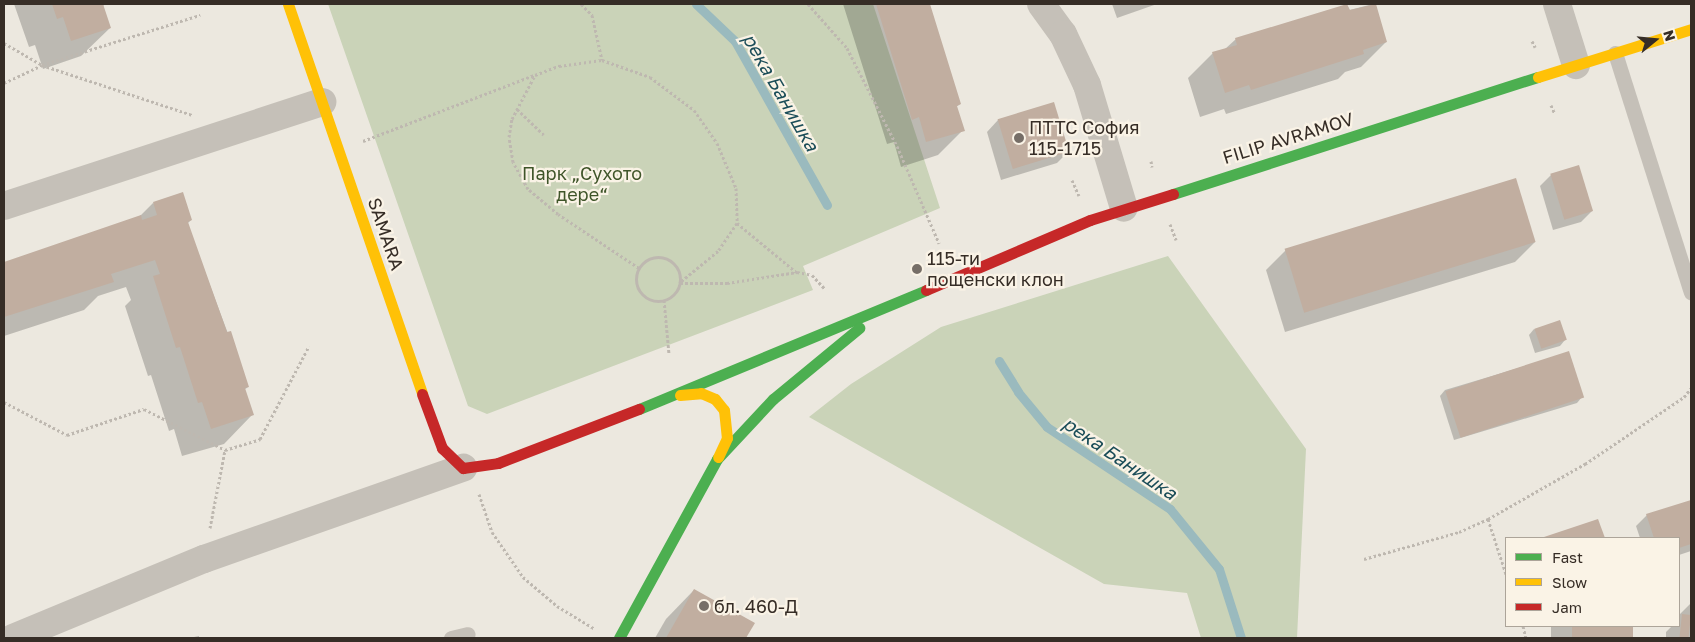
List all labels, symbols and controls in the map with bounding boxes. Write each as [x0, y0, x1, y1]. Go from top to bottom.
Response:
north arrow [1630, 15, 1680, 65]
text: N [1660, 28, 1680, 43]
water label: река Банишка [738, 29, 824, 155]
street label: FILIP AVRAMOV [1220, 108, 1356, 168]
place label: ПТТС София 115-1715 [1029, 117, 1140, 160]
marker: ПТТС София 115-1715 [1013, 132, 1025, 144]
park label: Парк „Сухото дере“ [522, 163, 642, 205]
street label: SAMARA [364, 195, 408, 273]
place label: 115-ти пощенски клон [927, 248, 1064, 290]
marker: 115-ти пощенски клон [911, 263, 923, 275]
water label: река Банишка [1059, 412, 1181, 504]
legend [1505, 537, 1680, 627]
text: Fast [1552, 548, 1583, 566]
text: Slow [1552, 573, 1587, 591]
place label: бл. 460-Д [714, 595, 798, 617]
text: Jam [1552, 598, 1582, 616]
marker: бл. 460-Д [698, 600, 710, 612]

